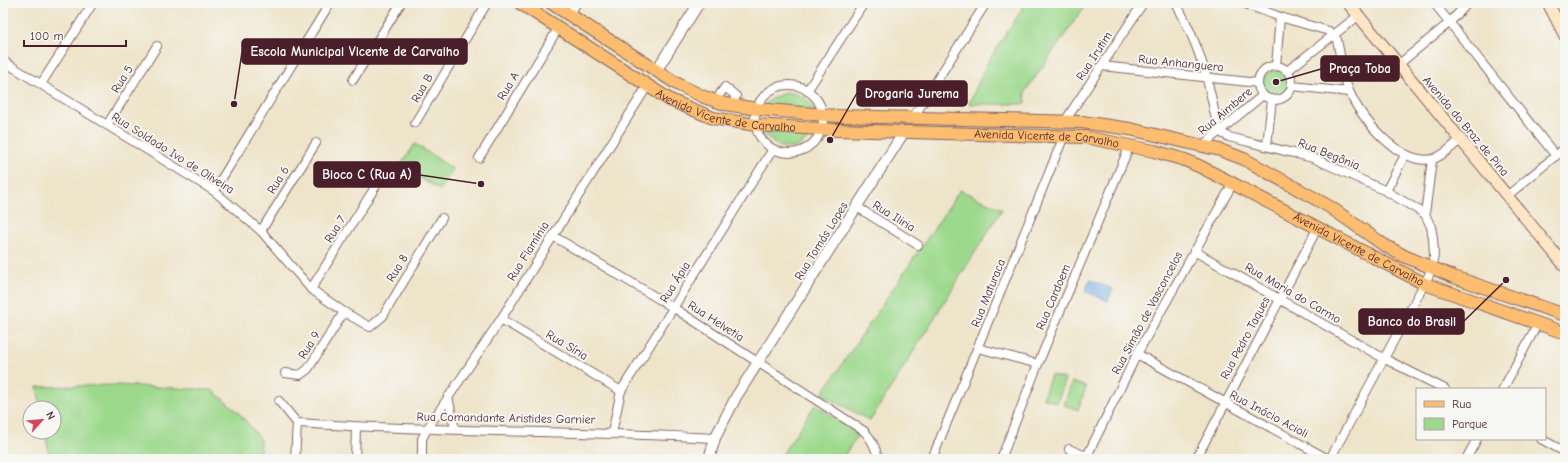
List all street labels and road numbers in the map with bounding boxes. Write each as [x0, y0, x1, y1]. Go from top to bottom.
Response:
street label: Rua Irutim [1073, 29, 1115, 83]
street label: Rua Anhanguera [1138, 52, 1224, 74]
street label: Rua 5 [108, 63, 136, 95]
street label: Rua A [494, 69, 522, 103]
street label: Rua B [408, 71, 436, 105]
street label: Avenida do Braz de Pina [1420, 73, 1512, 179]
street label: Rua Aimbere [1195, 84, 1255, 138]
street label: Avenida Vicente de Carvalho [653, 86, 796, 134]
street label: Rua Soldado Ivo de Oliveira [109, 109, 237, 197]
street label: Avenida Vicente de Carvalho [974, 127, 1120, 151]
street label: Rua Begônia [1296, 135, 1362, 173]
street label: Rua 6 [264, 164, 292, 196]
street label: Rua Iliria [870, 198, 918, 234]
street label: Rua Tomás Lopes [791, 199, 851, 283]
street label: Avenida Vicente de Carvalho [1291, 209, 1426, 289]
street label: Rua 7 [321, 213, 349, 245]
street label: Rua Flamínia [504, 219, 552, 283]
street label: Rua Simão de Vasconcelos [1109, 249, 1185, 377]
street label: Rua 8 [383, 252, 411, 284]
street label: Rua Maturaca [968, 257, 1008, 329]
street label: Rua Ápia [657, 259, 693, 305]
street label: Rua Maria do Carmo [1242, 260, 1344, 326]
street label: Rua Cardoem [1033, 262, 1073, 332]
street label: Rua Pedro Taques [1217, 294, 1273, 382]
street label: Rua Helvetia [685, 298, 747, 344]
street label: Rua Síria [543, 327, 591, 363]
street label: Rua 9 [295, 329, 323, 361]
street label: Rua Inácio Acioli [1227, 387, 1311, 441]
street label: Rua Comandante Aristides Garnier [416, 409, 596, 427]

